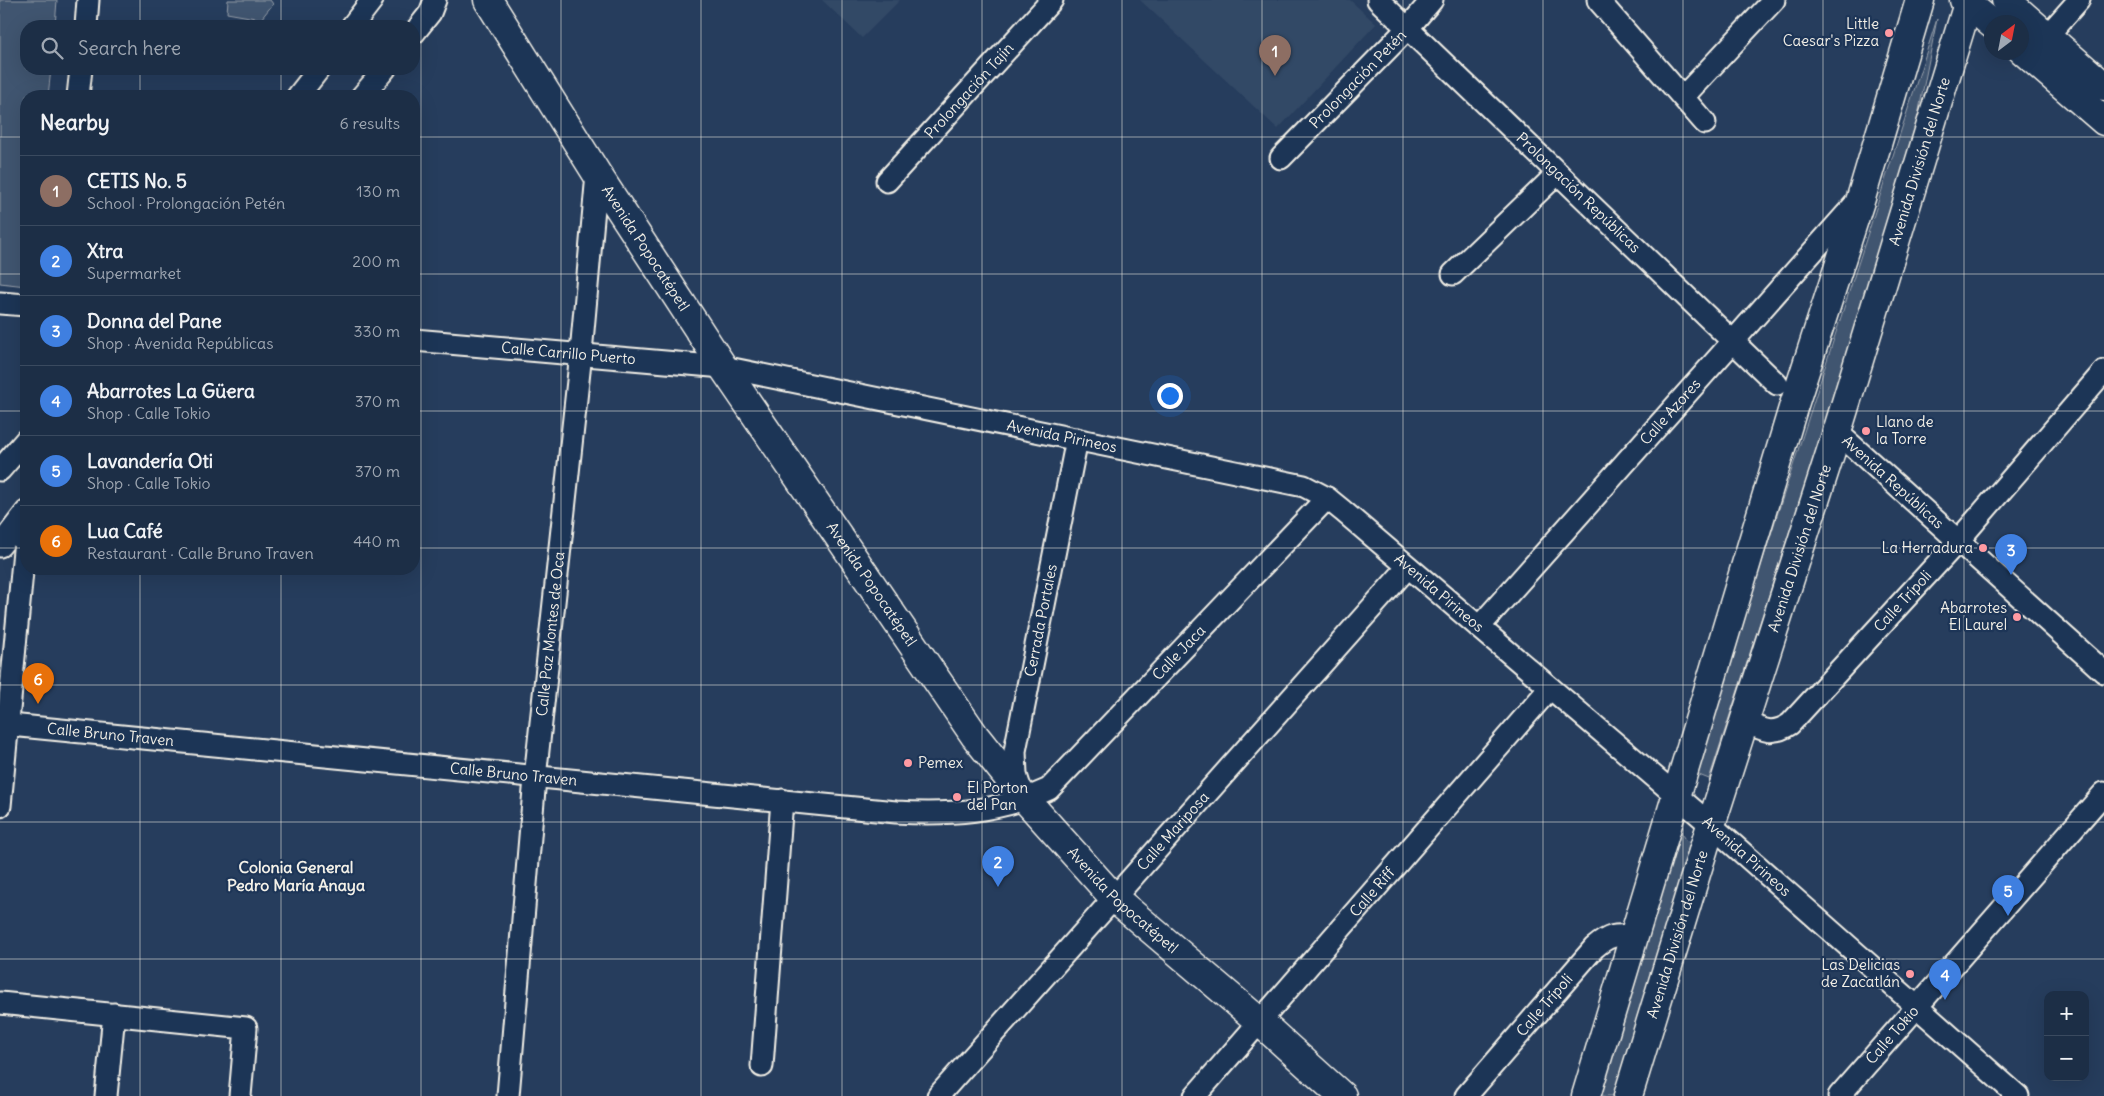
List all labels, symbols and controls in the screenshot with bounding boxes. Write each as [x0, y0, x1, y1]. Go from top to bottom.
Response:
place label: Little Caesar's Pizza [1783, 14, 1879, 50]
north arrow [1984, 15, 2029, 60]
search box [20, 20, 420, 75]
street label: Prolongación Petén [1305, 25, 1410, 132]
marker: Little Caesar's Pizza [1883, 27, 1895, 39]
icon: search [38, 34, 66, 62]
pin: 1 [1259, 35, 1291, 76]
text: Search here [78, 36, 181, 60]
street label: Prolongación Tajín [920, 38, 1018, 143]
street label: Avenida División del Norte [1885, 75, 1954, 248]
text: Nearby [40, 109, 110, 136]
text: 6 results [339, 113, 400, 133]
street label: Prolongación Repúblicas [1513, 128, 1645, 257]
text: CETIS No. 5 [87, 169, 187, 193]
text: 1 [53, 181, 59, 201]
text: 130 m [356, 181, 400, 201]
street label: Avenida Popocatépetl [598, 182, 694, 314]
text: School · Prolongación Petén [87, 193, 285, 213]
text: Xtra [87, 239, 123, 263]
text: 2 [52, 251, 60, 271]
text: 200 m [352, 251, 400, 271]
text: Supermarket [87, 263, 181, 283]
text: Donna del Pane [87, 309, 222, 333]
text: 3 [51, 321, 61, 341]
text: 330 m [353, 321, 400, 341]
text: Shop · Avenida Repúblicas [87, 333, 274, 353]
street label: Calle Carrillo Puerto [500, 338, 636, 368]
street label: Calle Azores [1636, 374, 1705, 449]
text: Abarrotes La Güera [87, 379, 255, 403]
your location [1157, 383, 1183, 409]
text: 4 [51, 391, 61, 411]
text: 370 m [355, 391, 400, 411]
text: Shop · Calle Tokio [87, 403, 211, 423]
place label: Llano de la Torre [1876, 412, 1934, 448]
street label: Avenida Pirineos [1005, 415, 1119, 456]
marker: Llano de la Torre [1860, 425, 1872, 437]
street label: Avenida Repúblicas [1838, 431, 1948, 533]
text: Lavandería Oti [87, 449, 213, 473]
text: 5 [51, 461, 61, 481]
text: 370 m [355, 461, 400, 481]
street label: Avenida División del Norte [1763, 462, 1835, 634]
text: Shop · Calle Tokio [87, 473, 211, 493]
street label: Avenida Popocatépetl [823, 518, 921, 650]
text: Lua Café [87, 519, 163, 543]
text: 6 [51, 531, 61, 551]
text: 440 m [353, 531, 400, 551]
pin: 3 [1995, 534, 2027, 575]
place label: La Herradura [1881, 538, 1973, 557]
marker: La Herradura [1977, 542, 1989, 554]
text: Restaurant · Calle Bruno Traven [87, 543, 314, 563]
street label: Avenida Pirineos [1391, 549, 1488, 636]
street label: Calle Paz Montes de Oca [532, 550, 568, 717]
street label: Cerrada Portales [1020, 562, 1061, 678]
street label: Calle Trípoli [1869, 566, 1935, 636]
place label: Abarrotes El Laurel [1940, 598, 2007, 634]
marker: Abarrotes El Laurel [2011, 611, 2023, 623]
street label: Calle Jaca [1148, 621, 1210, 684]
pin: 6 [22, 663, 54, 704]
street label: Calle Bruno Traven [46, 719, 175, 750]
place label: Pemex [918, 753, 964, 772]
marker: Pemex [902, 757, 914, 769]
street label: Calle Bruno Traven [449, 758, 578, 790]
place label: El Porton del Pan [967, 778, 1028, 814]
street label: Calle Mariposa [1133, 787, 1213, 874]
marker: El Porton del Pan [951, 791, 963, 803]
street label: Avenida Pirineos [1699, 812, 1795, 900]
street label: Avenida Popocatépetl [1064, 843, 1182, 957]
pin: 2 [982, 846, 1014, 887]
street label: Avenida División del Norte [1642, 848, 1712, 1021]
district label: Colonia General Pedro María Anaya [227, 857, 365, 896]
street label: Calle Riff [1345, 862, 1399, 921]
pin: 5 [1992, 875, 2024, 916]
place label: Las Delicias de Zacatlán [1821, 955, 1900, 991]
pin: 4 [1929, 959, 1961, 1000]
marker: Las Delicias de Zacatlán [1904, 968, 1916, 980]
street label: Calle Trípoli [1512, 970, 1576, 1040]
map controls [2044, 991, 2089, 1081]
button: + [2044, 991, 2089, 1036]
street label: Calle Tokio [1861, 1002, 1923, 1068]
button: − [2044, 1036, 2089, 1081]

